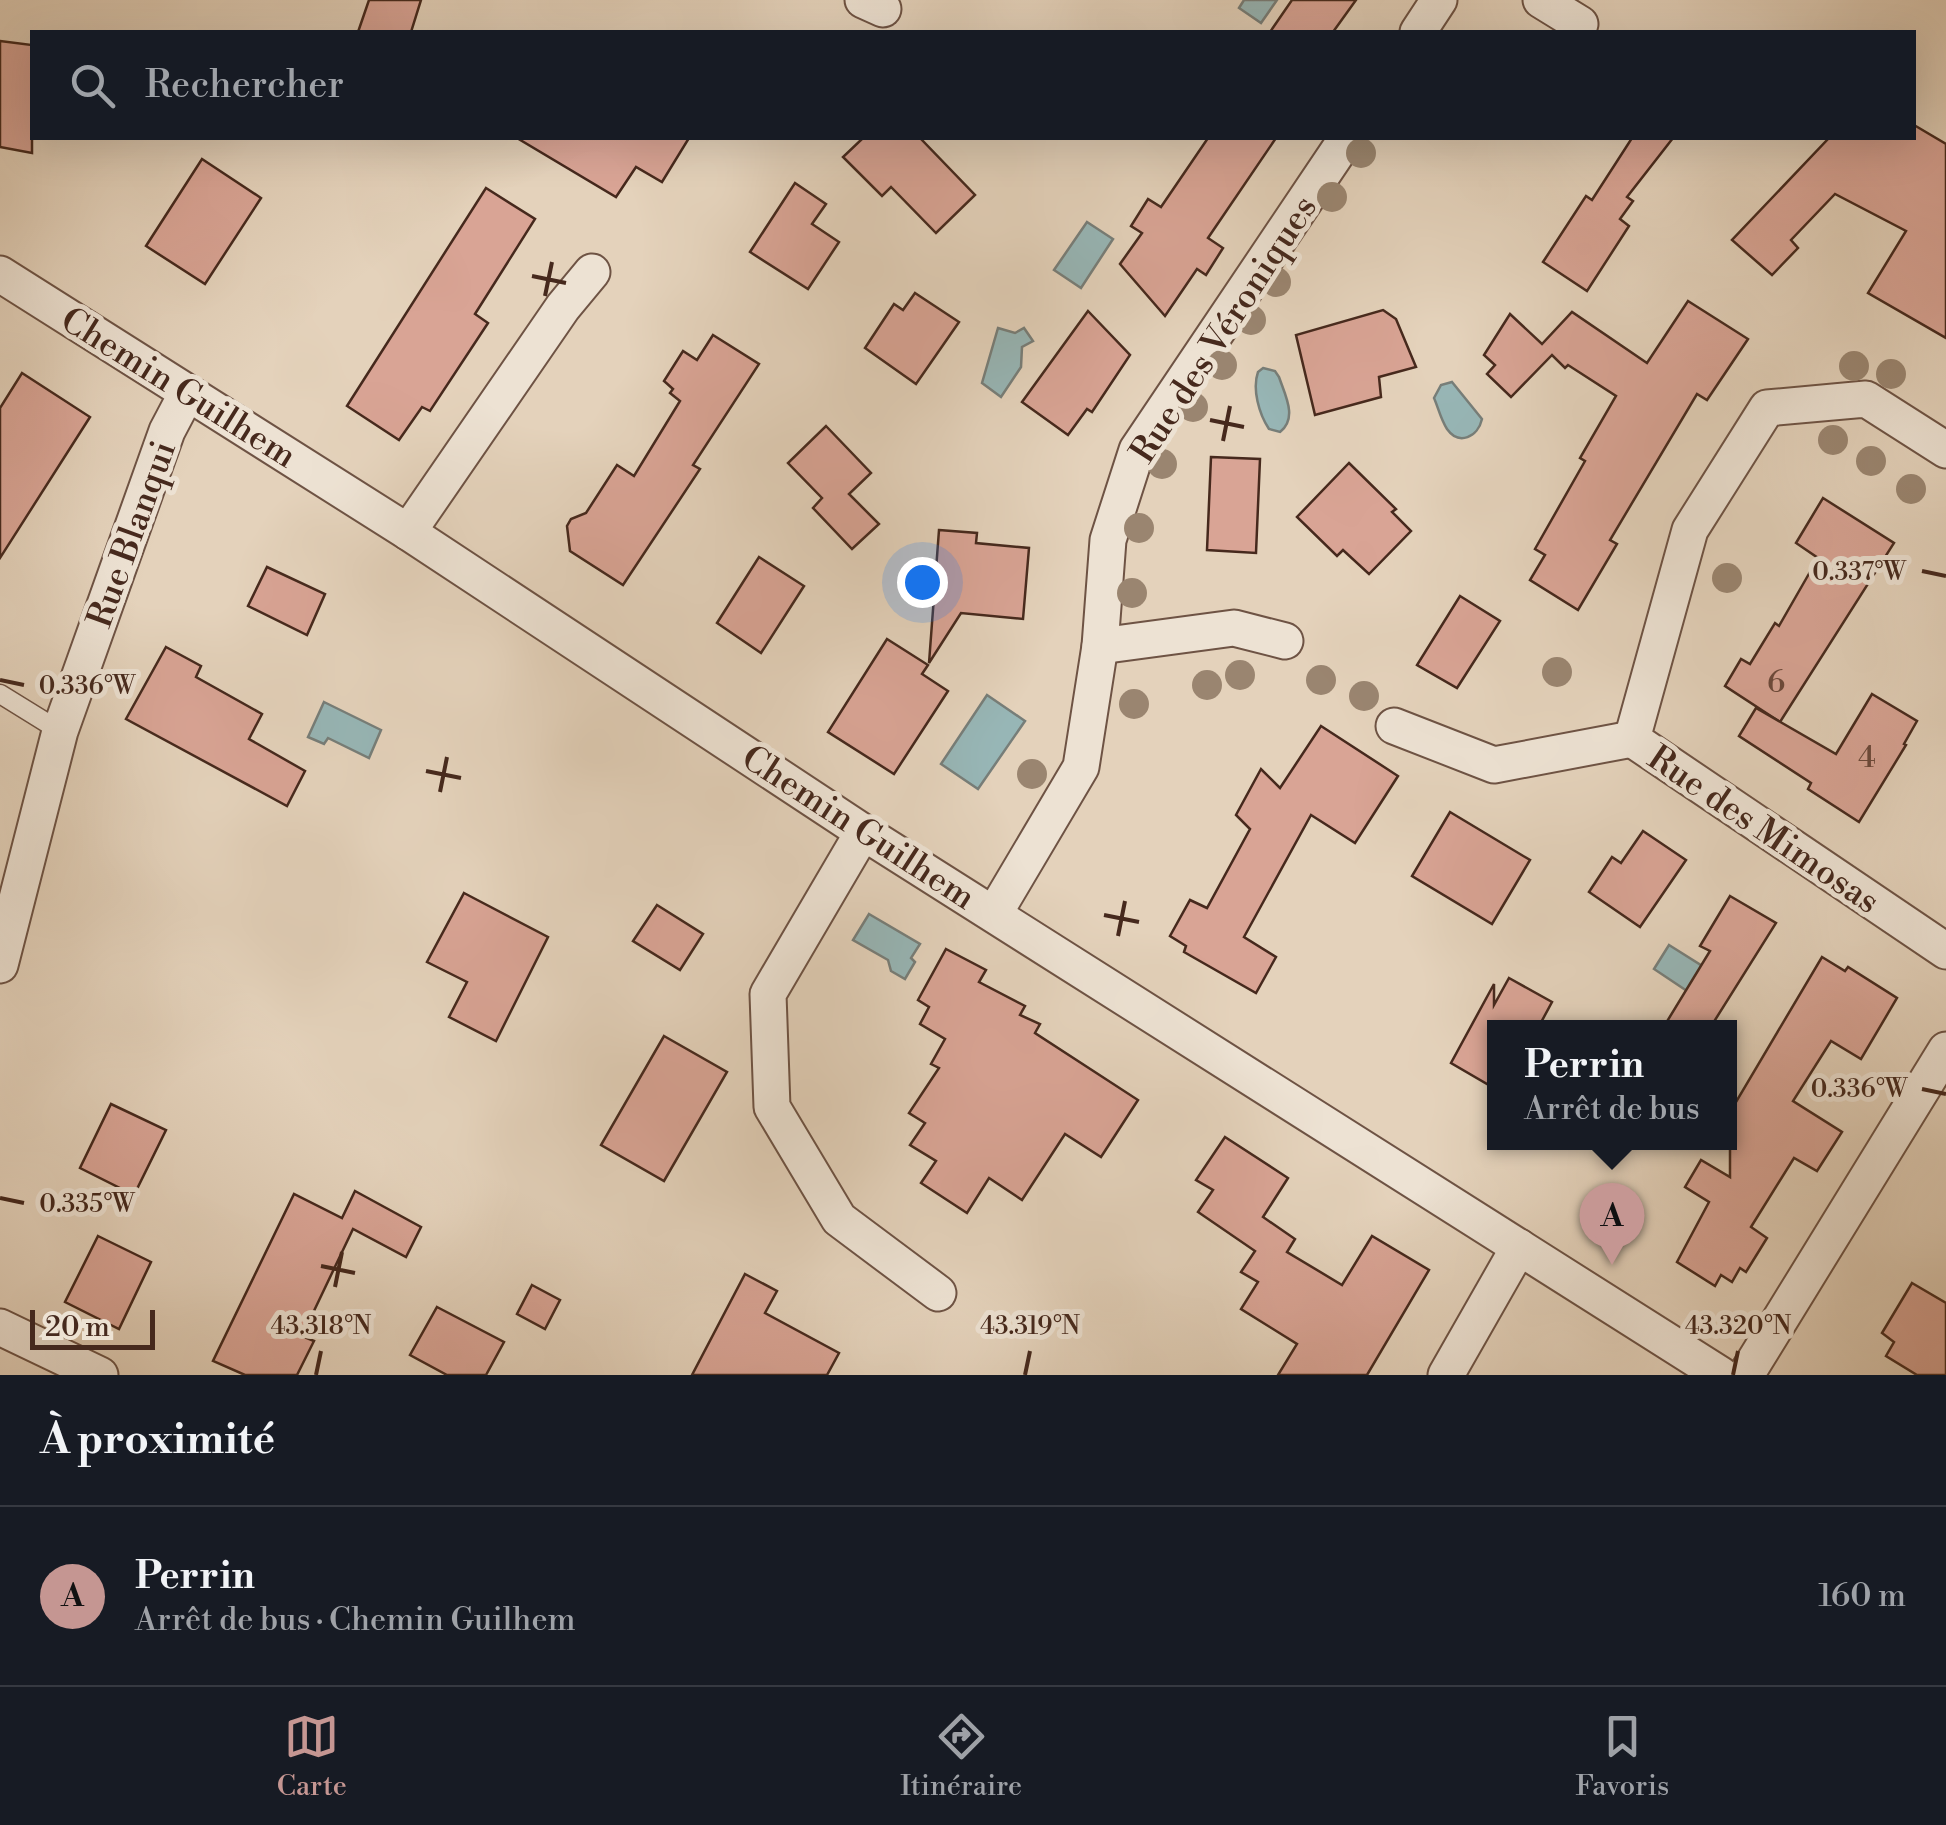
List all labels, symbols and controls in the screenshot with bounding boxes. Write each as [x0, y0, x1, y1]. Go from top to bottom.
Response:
search box [30, 30, 1916, 140]
icon: search [65, 58, 120, 113]
text: Rechercher [145, 62, 344, 109]
street label: Rue des Véroniques [1122, 188, 1327, 472]
street label: Chemin Guilhem [52, 299, 304, 478]
street label: Rue Blanqui [79, 435, 186, 634]
your location [897, 557, 948, 608]
text: 0.337°W [1812, 557, 1907, 588]
house number: 6 [1767, 664, 1785, 702]
text: 0.336°W [39, 671, 137, 702]
street label: Chemin Guilhem [733, 737, 983, 920]
street label: Rue des Mimosas [1639, 737, 1887, 924]
house number: 4 [1858, 739, 1876, 777]
popup [1487, 1020, 1737, 1150]
text: Perrin [1524, 1042, 1644, 1089]
text: 0.336°W [1811, 1074, 1909, 1105]
text: Arrêt de bus [1524, 1089, 1700, 1129]
pin: A [1580, 1182, 1644, 1265]
text: 0.335°W [39, 1189, 136, 1220]
scale bar [30, 1305, 155, 1350]
text: 20 m [45, 1310, 110, 1345]
text: 43.318°N [271, 1311, 372, 1342]
text: 43.319°N [980, 1311, 1081, 1342]
text: 43.320°N [1685, 1311, 1792, 1342]
text: À proximité [40, 1414, 275, 1467]
text: Perrin [135, 1553, 255, 1600]
text: A [61, 1576, 84, 1616]
text: 160 m [1818, 1576, 1906, 1616]
text: Arrêt de bus · Chemin Guilhem [135, 1600, 576, 1640]
tab: Carte [277, 1709, 347, 1804]
tab: Itinéraire [900, 1709, 1022, 1804]
tab: Favoris [1576, 1709, 1669, 1804]

